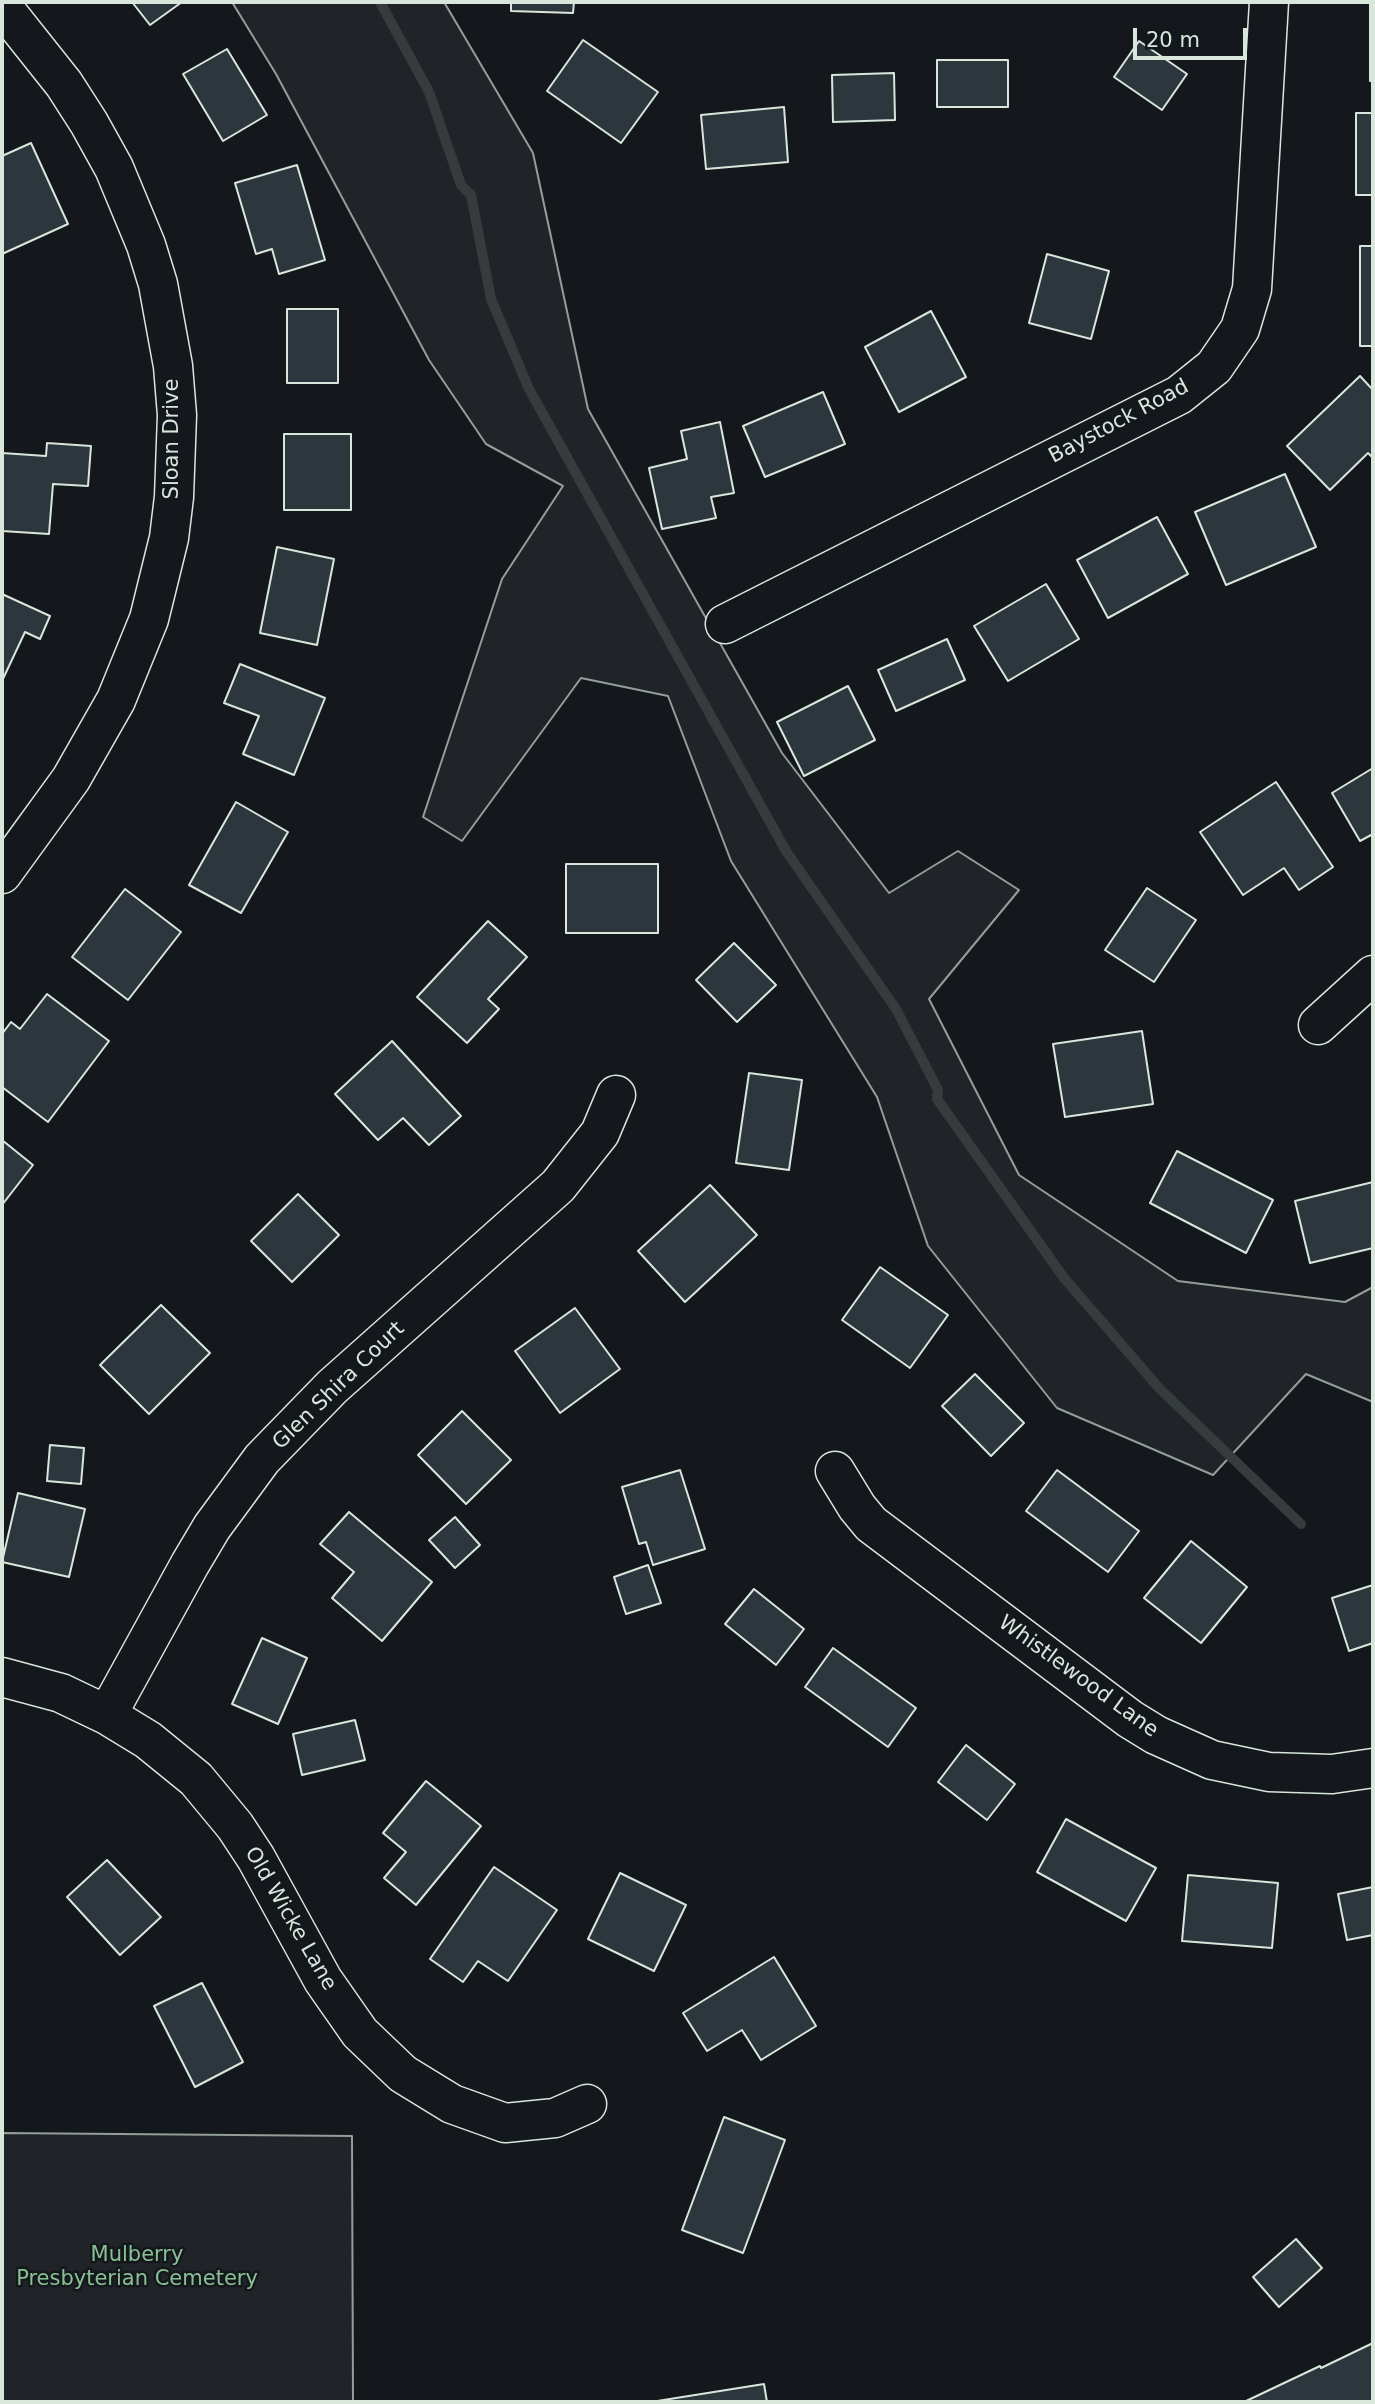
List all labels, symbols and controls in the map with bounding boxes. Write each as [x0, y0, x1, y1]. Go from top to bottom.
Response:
scale bar [1137, 14, 1251, 58]
text: 20 m [1146, 28, 1200, 52]
street label: Baystock Road [1045, 375, 1193, 469]
street label: Sloan Drive [160, 379, 186, 499]
street label: Glen Shira Court [268, 1317, 410, 1455]
street label: Whistlewood Lane [993, 1611, 1163, 1743]
street label: Old Wicke Lane [239, 1843, 341, 1995]
park label: Mulberry Presbyterian Cemetery [16, 2243, 258, 2293]

